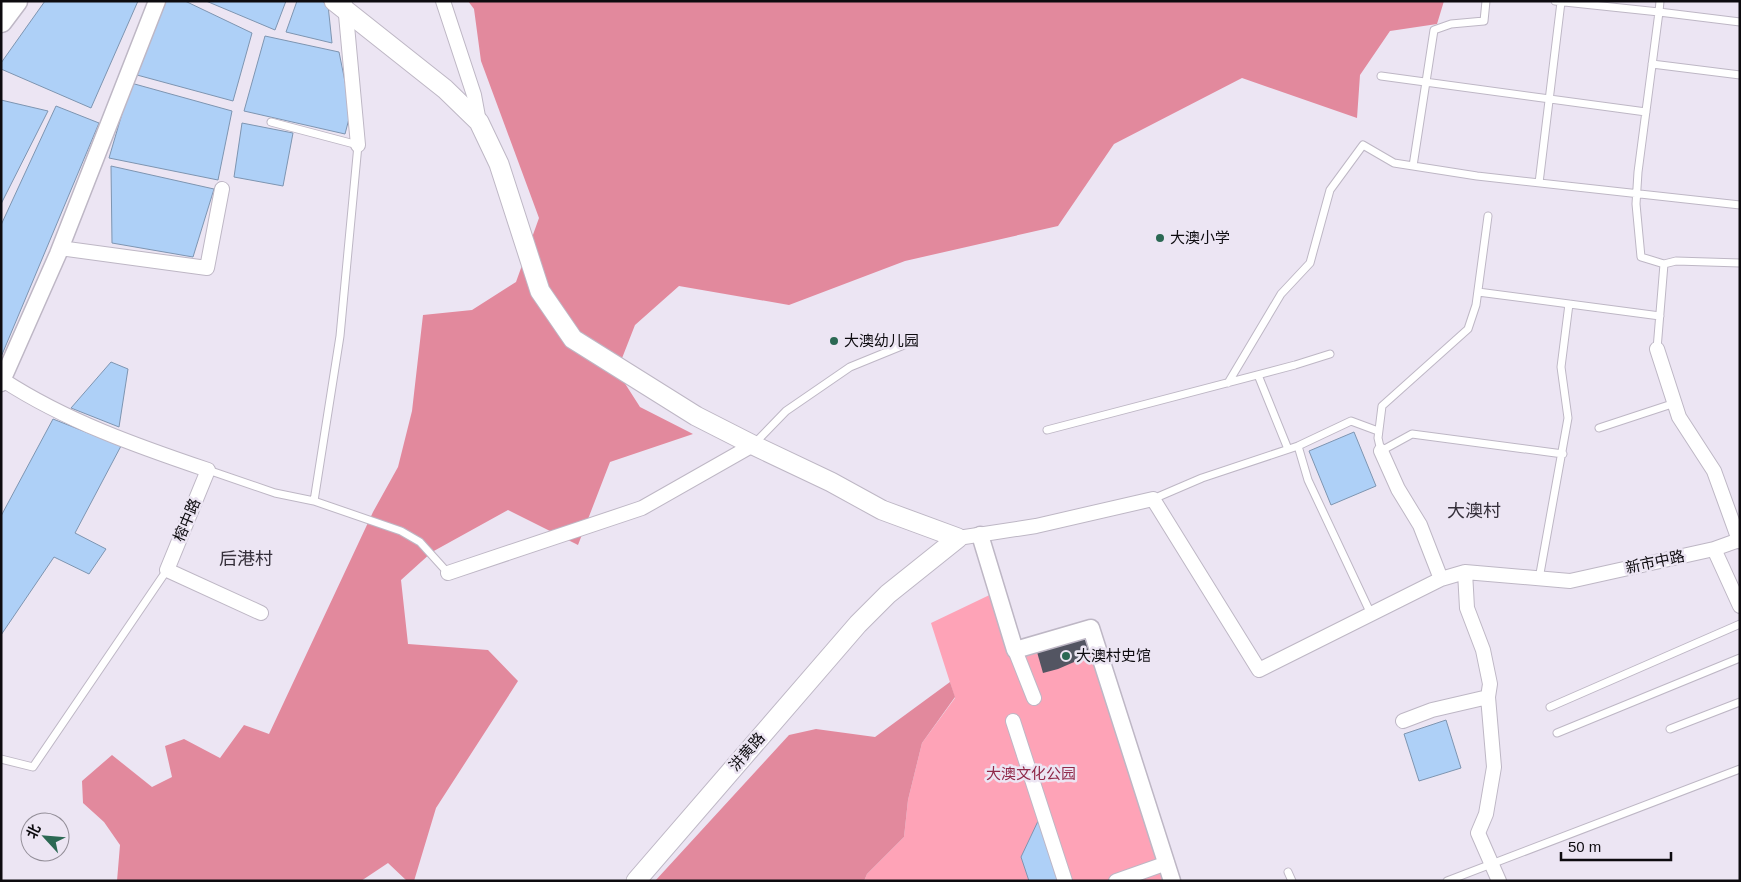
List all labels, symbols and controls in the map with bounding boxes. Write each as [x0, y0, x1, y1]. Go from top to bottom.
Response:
place label: 大澳小学 [1170, 229, 1230, 246]
marker: 大澳小学 [1154, 232, 1166, 244]
place label: 大澳幼儿园 [844, 332, 919, 349]
marker: 大澳幼儿园 [828, 335, 840, 347]
street label: 榕中路 [170, 496, 203, 544]
district label: 大澳村 [1447, 501, 1501, 521]
street label: 新市中路 [1624, 547, 1686, 576]
district label: 后港村 [219, 549, 273, 569]
place label: 大澳村史馆 [1076, 647, 1151, 664]
marker: 大澳村史馆 [1060, 650, 1072, 662]
street label: 汫黄路 [725, 729, 768, 774]
park label: 大澳文化公园 [986, 765, 1076, 782]
north arrow [20, 812, 70, 862]
text: 北 [23, 822, 44, 841]
scale bar [1561, 830, 1671, 862]
text: 50 m [1568, 838, 1601, 855]

